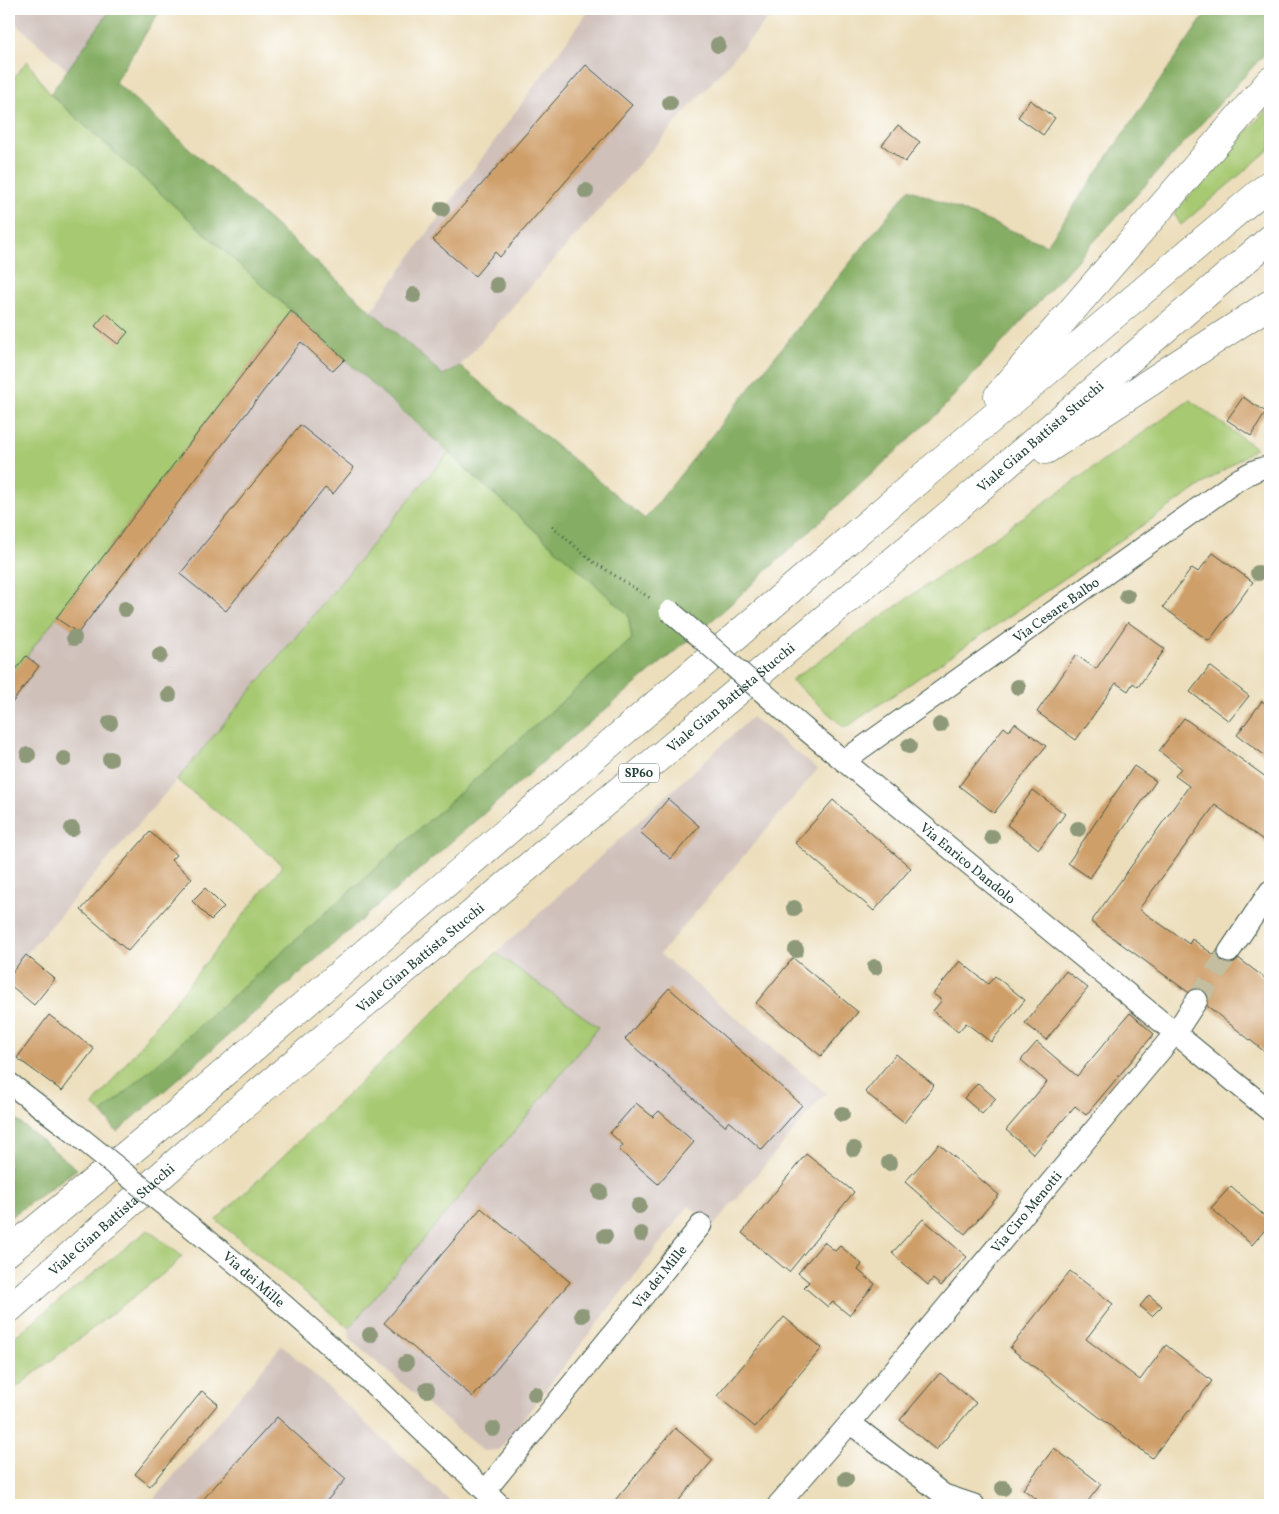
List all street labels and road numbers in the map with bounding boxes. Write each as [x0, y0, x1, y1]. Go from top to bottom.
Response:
street label: Viale Gian Battista Stucchi [974, 377, 1109, 497]
street label: Via Cesare Balbo [1010, 573, 1104, 648]
street label: Viale Gian Battista Stucchi [663, 639, 800, 758]
road number: SP60 [619, 764, 659, 782]
street label: Via Enrico Dandolo [915, 819, 1019, 909]
street label: Viale Gian Battista Stucchi [353, 899, 489, 1018]
street label: Viale Gian Battista Stucchi [45, 1160, 179, 1281]
street label: Via Ciro Menotti [987, 1168, 1067, 1258]
street label: Via dei Mille [629, 1241, 692, 1313]
street label: Via dei Mille [218, 1248, 288, 1313]

